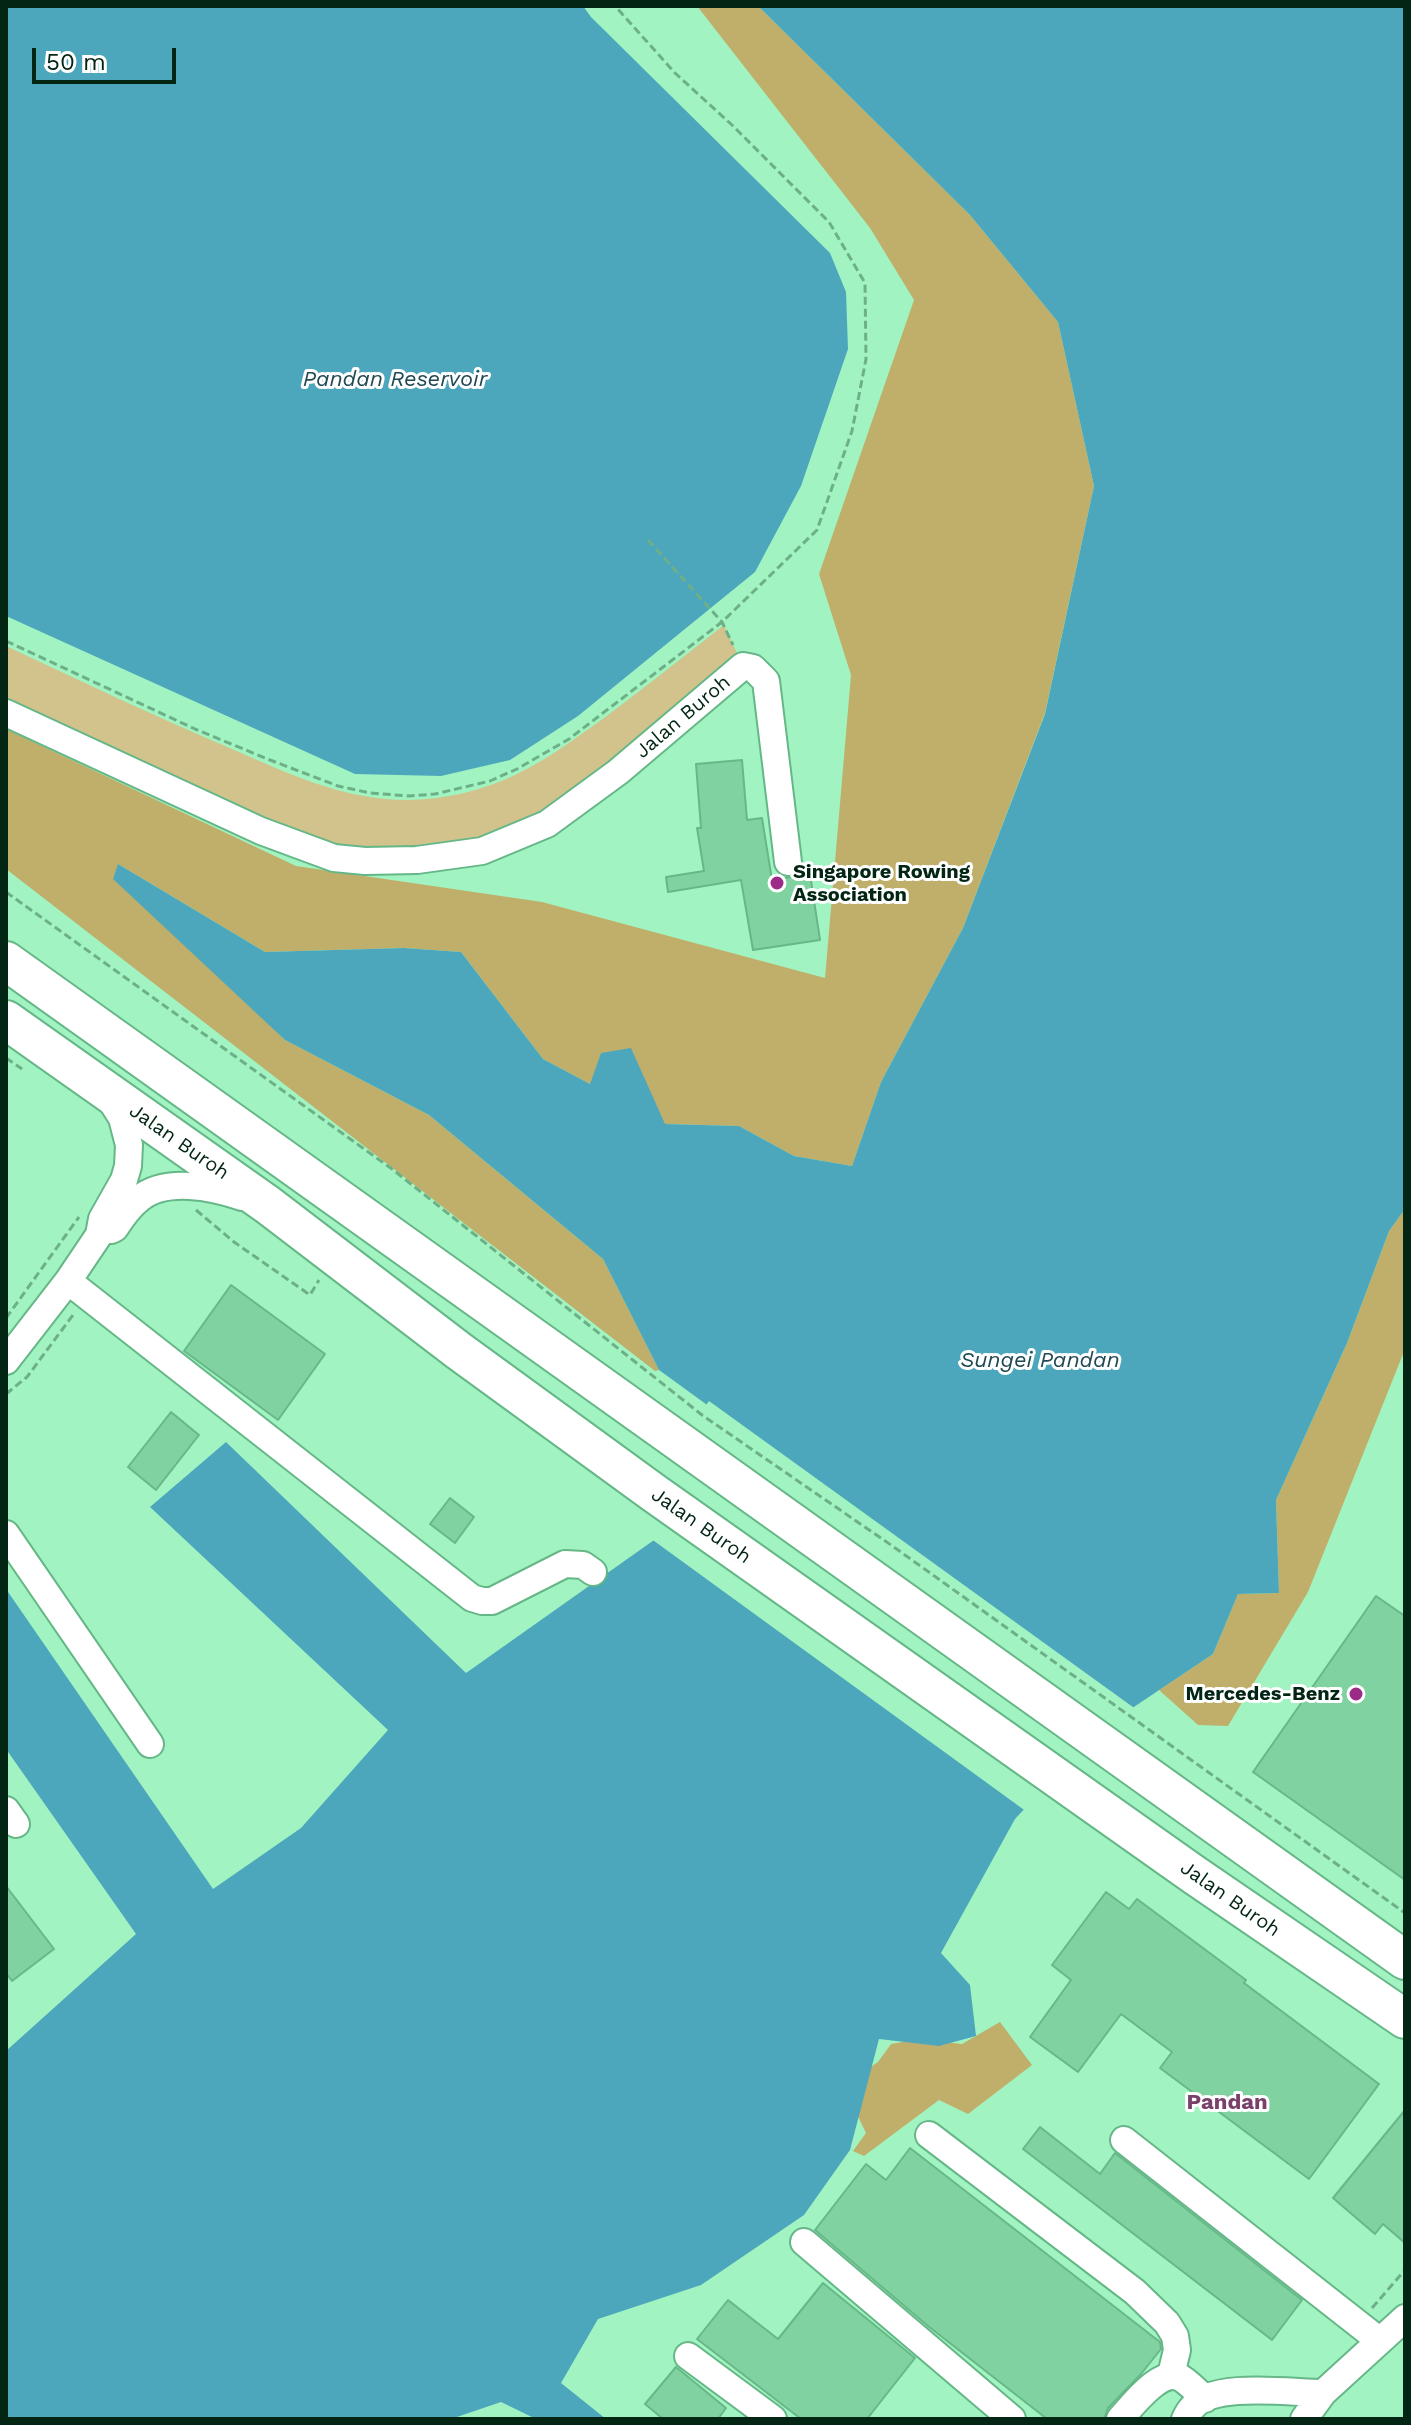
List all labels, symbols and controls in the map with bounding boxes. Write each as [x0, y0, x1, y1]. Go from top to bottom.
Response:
scale bar [36, 32, 180, 82]
text: 50 m [46, 48, 106, 76]
water label: Pandan Reservoir [303, 367, 487, 393]
street label: Jalan Buroh [631, 670, 735, 764]
place label: Singapore Rowing Association [793, 860, 970, 907]
marker: Singapore Rowing Association [768, 874, 786, 892]
street label: Jalan Buroh [124, 1099, 234, 1185]
water label: Sungei Pandan [960, 1348, 1120, 1374]
street label: Jalan Buroh [646, 1483, 756, 1569]
place label: Mercedes-Benz [1186, 1682, 1340, 1706]
marker: Mercedes-Benz [1347, 1685, 1365, 1703]
street label: Jalan Buroh [1175, 1856, 1285, 1942]
district label: Pandan [1186, 2090, 1268, 2116]

